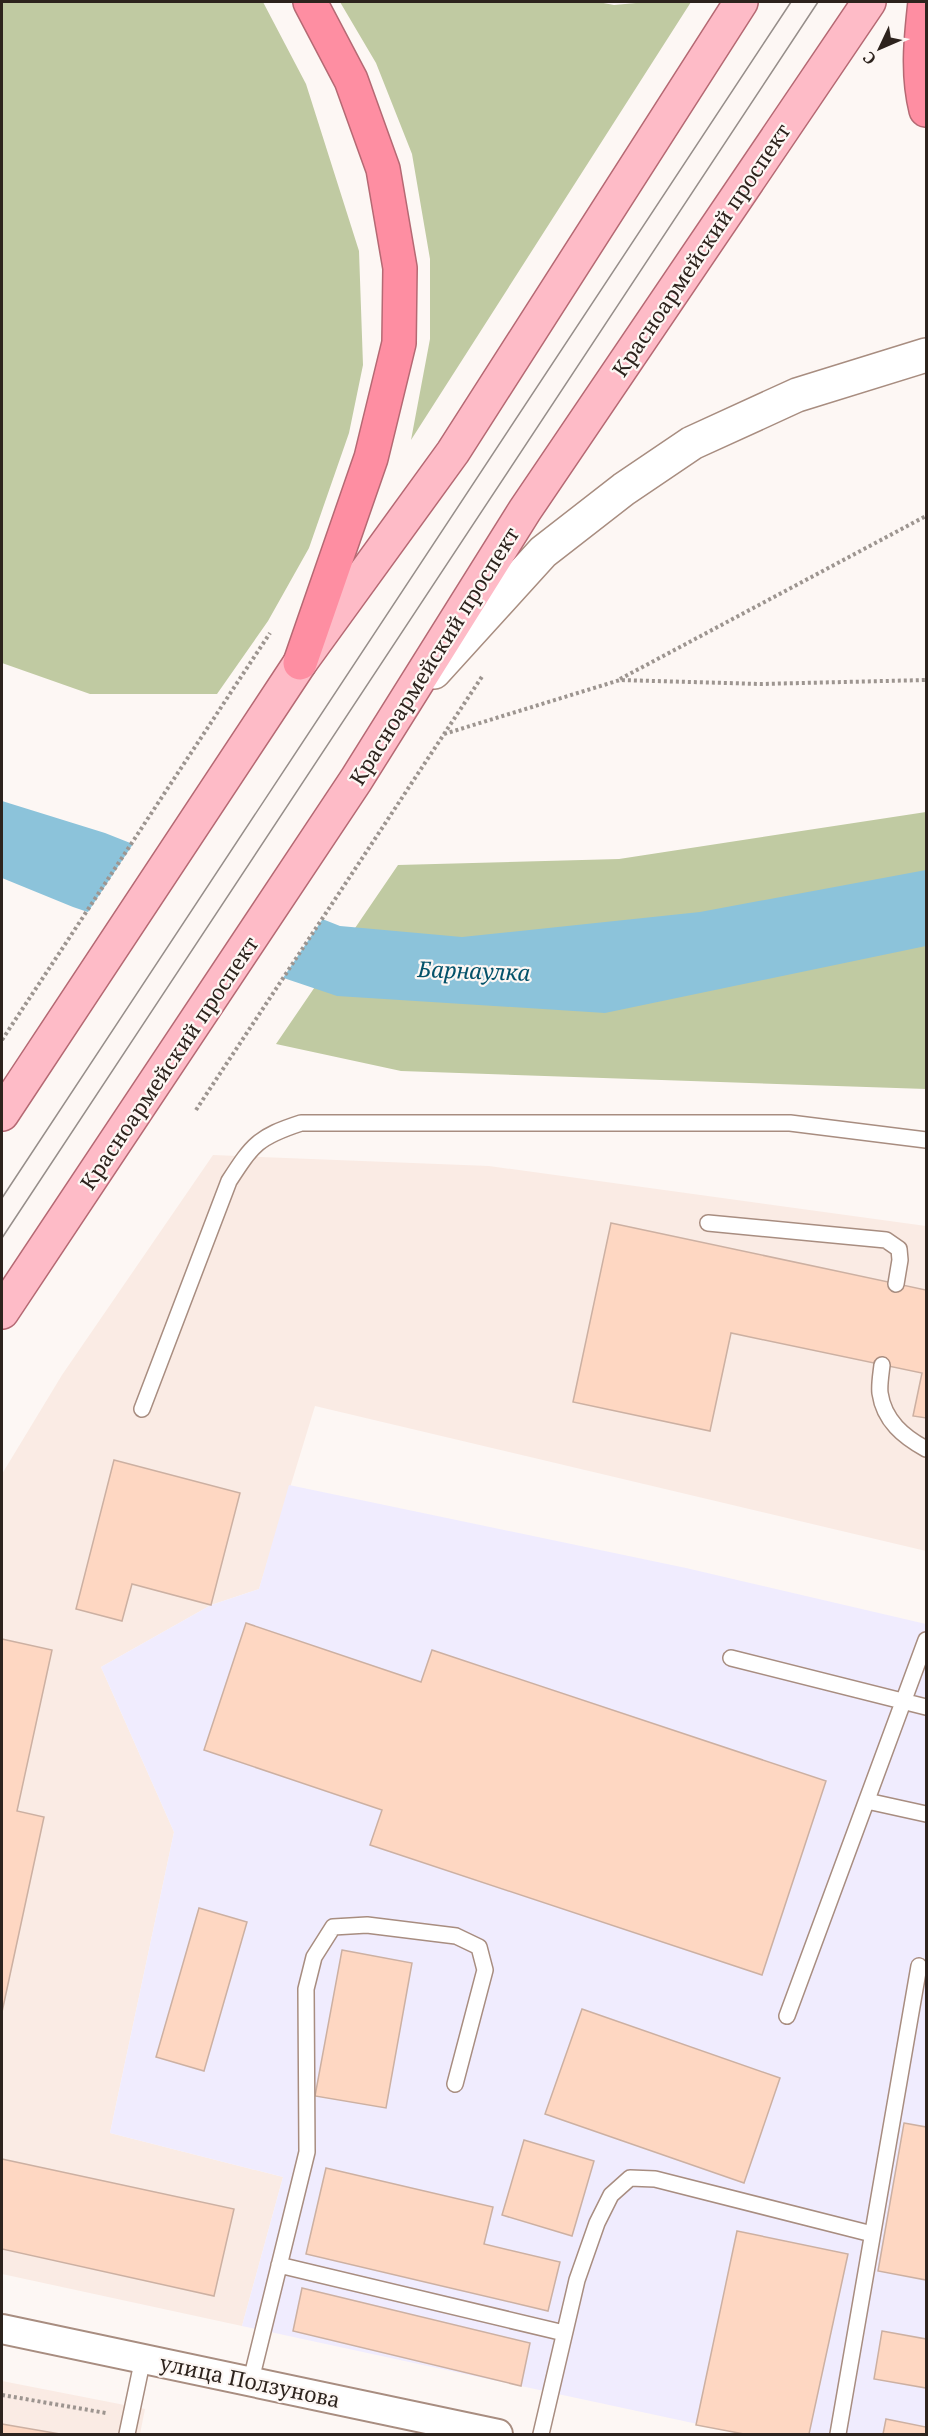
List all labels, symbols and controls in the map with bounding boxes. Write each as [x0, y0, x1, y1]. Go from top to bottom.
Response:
north arrow [850, 18, 910, 78]
text: С [858, 47, 881, 70]
street label: Красноармейский проспект [606, 118, 796, 382]
street label: Красноармейский проспект [343, 522, 525, 790]
street label: Красноармейский проспект [74, 931, 264, 1195]
water label: Барнаулка [416, 953, 531, 987]
street label: улица Ползунова [157, 2348, 343, 2414]

